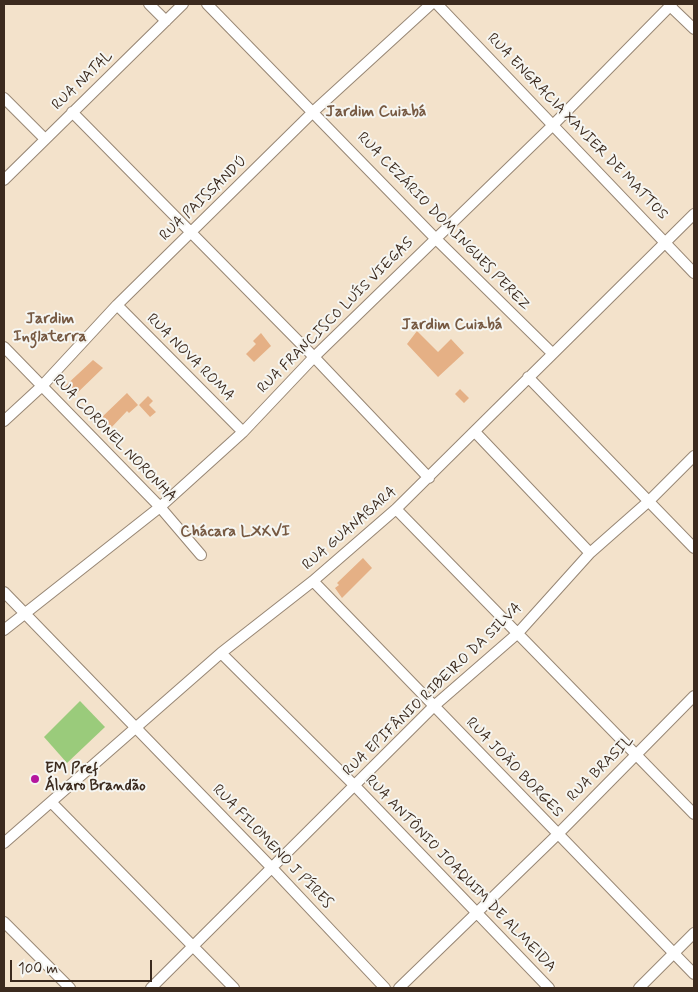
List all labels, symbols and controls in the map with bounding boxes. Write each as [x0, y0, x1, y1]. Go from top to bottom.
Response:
street label: RUA ENGRACIA XAVIER DE MATTOS [483, 30, 671, 224]
street label: RUA NATAL [49, 47, 117, 115]
district label: Jardim Cuiabá [326, 103, 426, 123]
street label: RUA CEZÁRIO DOMINGUES PEREZ [353, 129, 533, 315]
street label: RUA PAISSANDÚ [157, 153, 251, 245]
street label: RUA FRANCISCO LUÍS VIEGAS [254, 234, 418, 398]
district label: Jardim Inglaterra [13, 310, 87, 348]
street label: RUA NOVA ROMA [142, 310, 238, 406]
district label: Jardim Cuiabá [402, 316, 502, 336]
street label: RUA CORONEL NORONHA [48, 371, 180, 507]
street label: RUA GUANABARA [299, 483, 401, 575]
district label: Chácara LXXVI [180, 523, 290, 543]
street label: RUA EPIFÂNIO RIBEIRO DA SILVA [340, 600, 526, 780]
street label: RUA JOÃO BORGES [462, 714, 566, 822]
street label: RUA BRASIL [564, 732, 638, 806]
place label: EM Pref Álvaro Brandão [45, 761, 146, 796]
street label: RUA ANTÔNIO JOAQUIM DE ALMEIDA [361, 772, 559, 976]
marker: EM Pref Álvaro Brandão [29, 773, 41, 785]
street label: RUA FILOMENO J PÍRES [208, 781, 336, 913]
scale bar [12, 950, 155, 982]
text: 100 m [18, 959, 58, 979]

